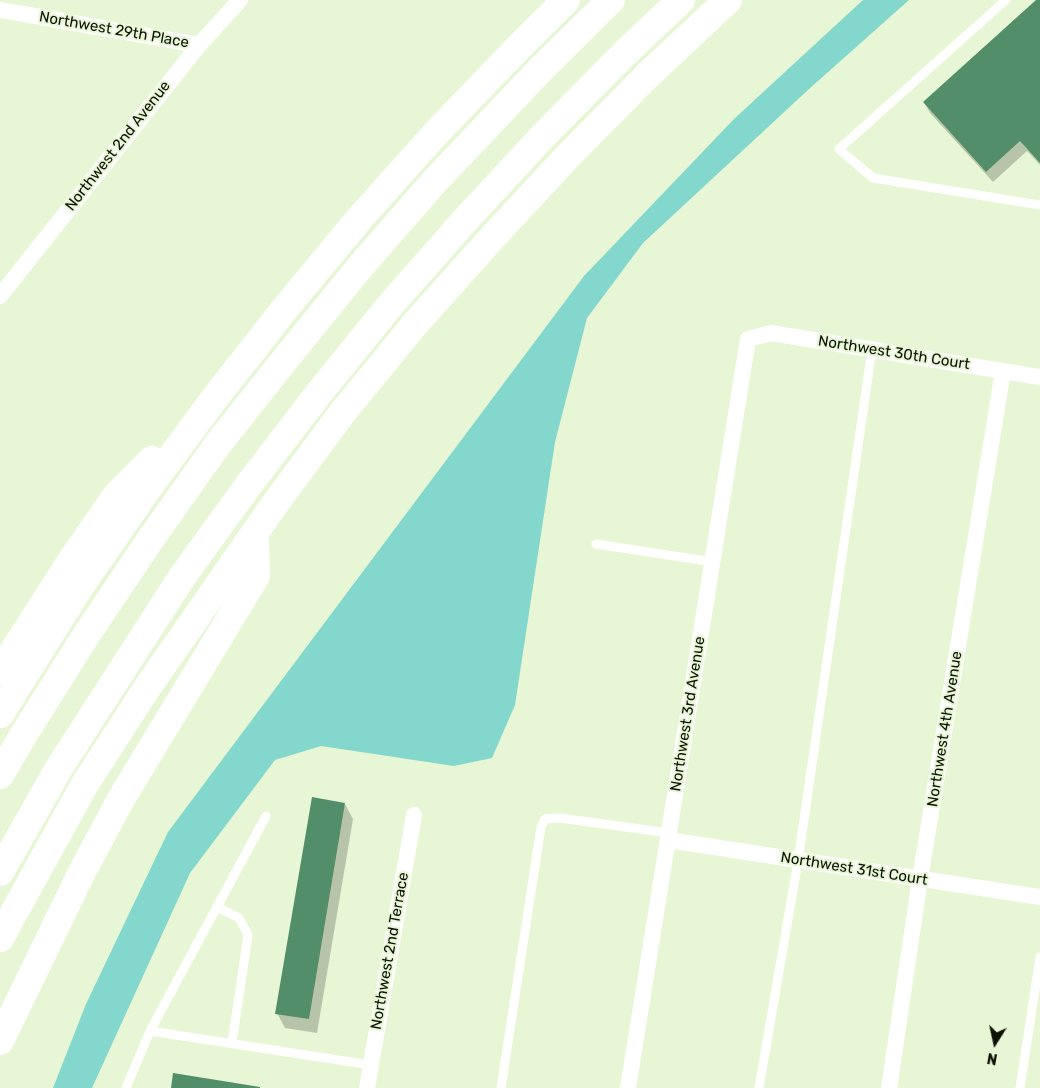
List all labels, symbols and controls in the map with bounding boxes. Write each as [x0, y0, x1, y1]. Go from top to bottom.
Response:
street label: Northwest 29th Place [38, 8, 190, 52]
street label: Northwest 2nd Avenue [62, 77, 174, 215]
street label: Northwest 30th Court [817, 332, 971, 374]
street label: Northwest 3rd Avenue [667, 635, 709, 793]
street label: Northwest 4th Avenue [924, 650, 966, 808]
street label: Northwest 31st Court [779, 848, 929, 890]
street label: Northwest 2nd Terrace [367, 871, 413, 1031]
north arrow [970, 1018, 1020, 1068]
text: N [986, 1049, 999, 1068]

